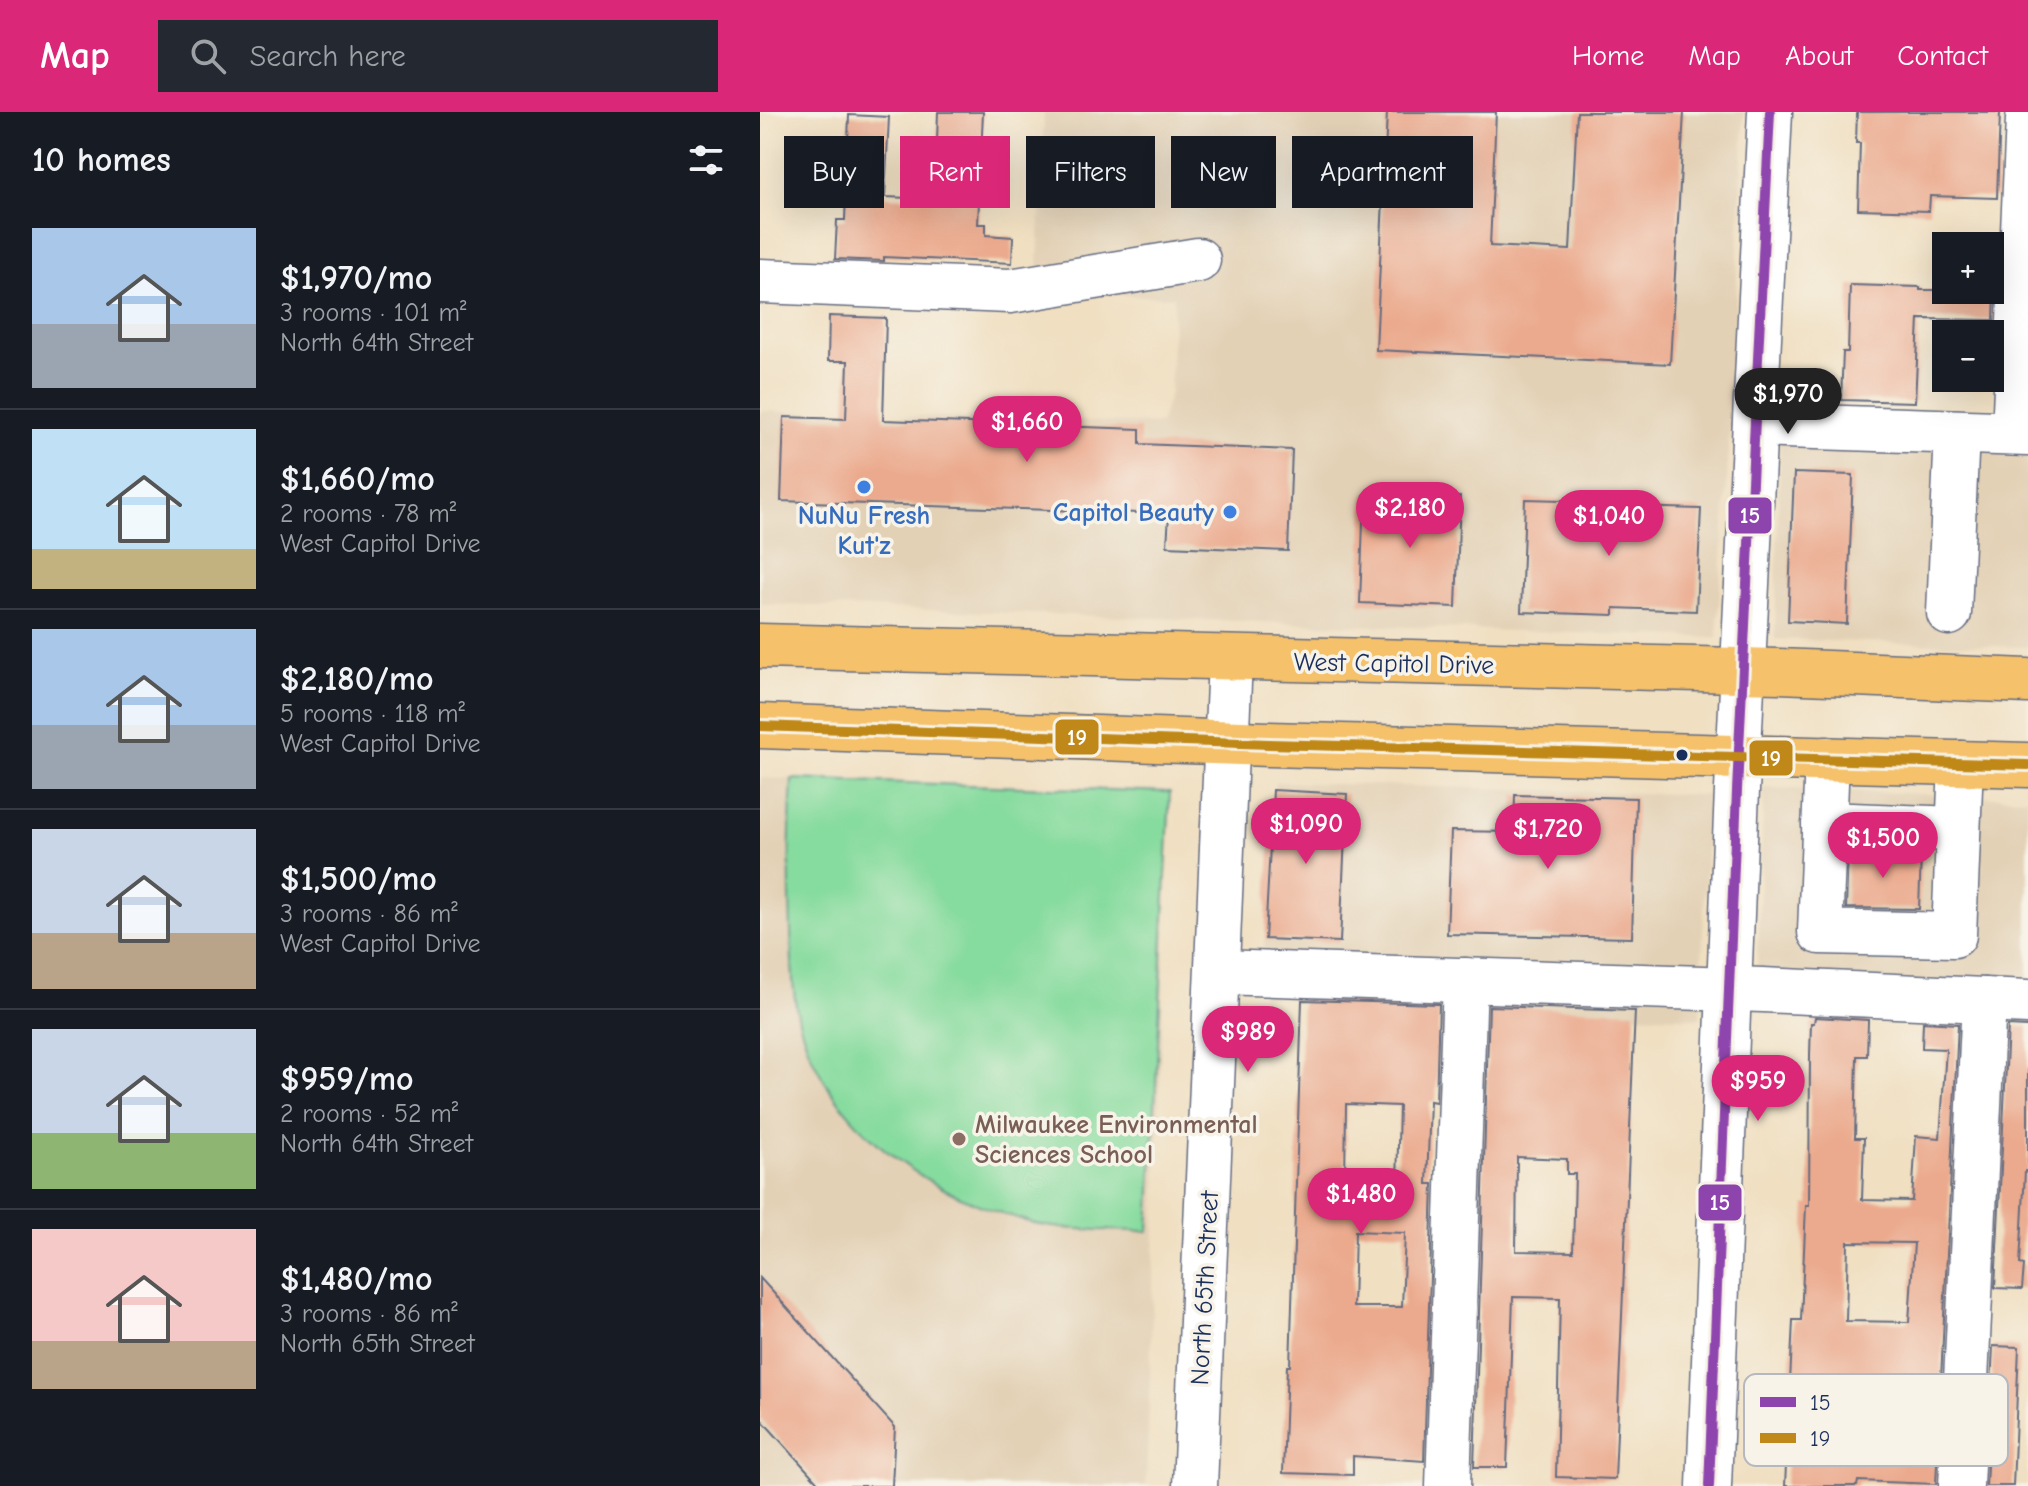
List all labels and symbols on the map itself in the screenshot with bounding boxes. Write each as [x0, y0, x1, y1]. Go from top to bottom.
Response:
pin: $1,970 [1723, 368, 1853, 436]
pin: $1,660 [962, 396, 1092, 464]
marker: NuNu Fresh Kut'z [855, 478, 873, 496]
pin: $2,180 [1345, 482, 1475, 550]
pin: $1,040 [1544, 490, 1674, 558]
line badge: 15 [1727, 496, 1773, 535]
place label: Capitol Beauty [1053, 498, 1214, 528]
place label: NuNu Fresh Kut'z [798, 501, 930, 561]
marker: Capitol Beauty [1221, 503, 1239, 521]
text: 15 [1740, 503, 1760, 529]
street label: West Capitol Drive [1293, 647, 1495, 681]
line badge: 19 [1054, 718, 1100, 756]
text: 19 [1067, 725, 1087, 751]
line badge: 19 [1748, 739, 1794, 777]
text: 19 [1761, 746, 1781, 772]
unlabelled marker [1674, 747, 1690, 763]
pin: $1,090 [1241, 798, 1371, 866]
pin: $1,720 [1483, 803, 1613, 871]
pin: $1,500 [1818, 812, 1948, 880]
pin: $989 [1201, 1006, 1295, 1074]
pin: $959 [1711, 1055, 1805, 1123]
place label: Milwaukee Environmental Sciences School [975, 1110, 1258, 1170]
marker: Milwaukee Environmental Sciences School [950, 1130, 968, 1148]
pin: $1,480 [1296, 1168, 1426, 1236]
line badge: 15 [1697, 1183, 1743, 1222]
street label: North 65th Street [1185, 1189, 1225, 1386]
text: 15 [1710, 1190, 1730, 1216]
legend [1744, 1374, 2008, 1466]
text: 15 [1810, 1390, 1831, 1416]
text: 19 [1810, 1426, 1830, 1452]

